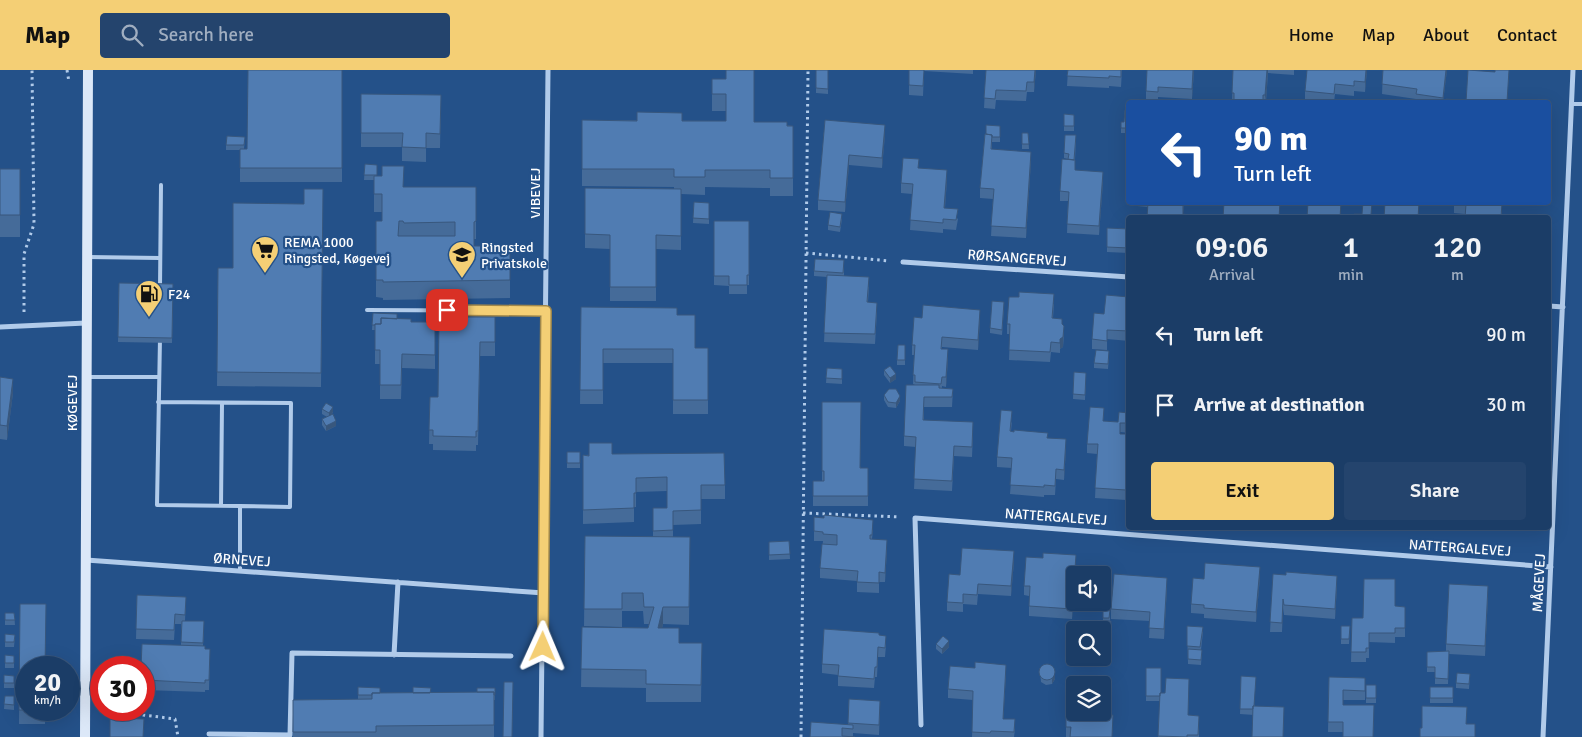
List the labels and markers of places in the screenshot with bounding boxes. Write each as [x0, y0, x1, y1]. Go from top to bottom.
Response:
place label: REMA 1000 Ringsted, Køgevej [284, 234, 390, 267]
supermarket icon: REMA 1000 Ringsted, Køgevej [250, 235, 280, 274]
place label: Ringsted Privatskole [481, 239, 547, 272]
school or university icon: Ringsted Privatskole [447, 240, 477, 279]
fuel station icon: F24 [134, 279, 164, 318]
place label: F24 [168, 286, 191, 303]
pin [426, 289, 468, 331]

